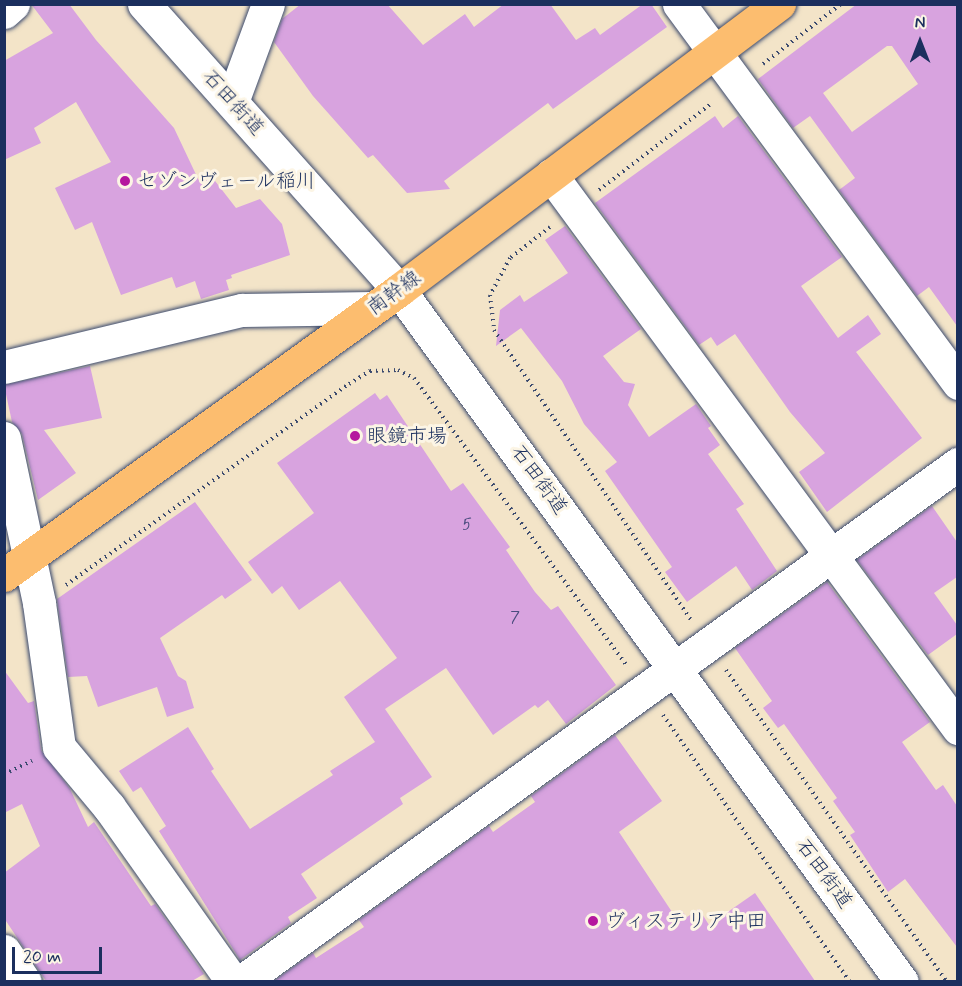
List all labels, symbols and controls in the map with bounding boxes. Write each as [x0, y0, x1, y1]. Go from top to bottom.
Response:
north arrow [890, 12, 950, 72]
text: N [915, 13, 925, 34]
street label: 石田街道 [197, 65, 269, 141]
place label: セゾンヴェール稲川 [137, 169, 317, 193]
marker: セゾンヴェール稲川 [118, 174, 132, 188]
street label: 南幹線 [363, 266, 425, 320]
place label: 眼鏡市場 [367, 424, 447, 448]
marker: 眼鏡市場 [348, 429, 362, 443]
street label: 石田街道 [506, 441, 572, 519]
house number: 5 [462, 515, 472, 535]
house number: 7 [510, 608, 520, 628]
street label: 石田街道 [791, 835, 857, 913]
place label: ヴィステリア中田 [605, 909, 765, 933]
marker: ヴィステリア中田 [586, 914, 600, 928]
scale bar [15, 935, 105, 973]
text: 20 m [23, 945, 61, 969]

